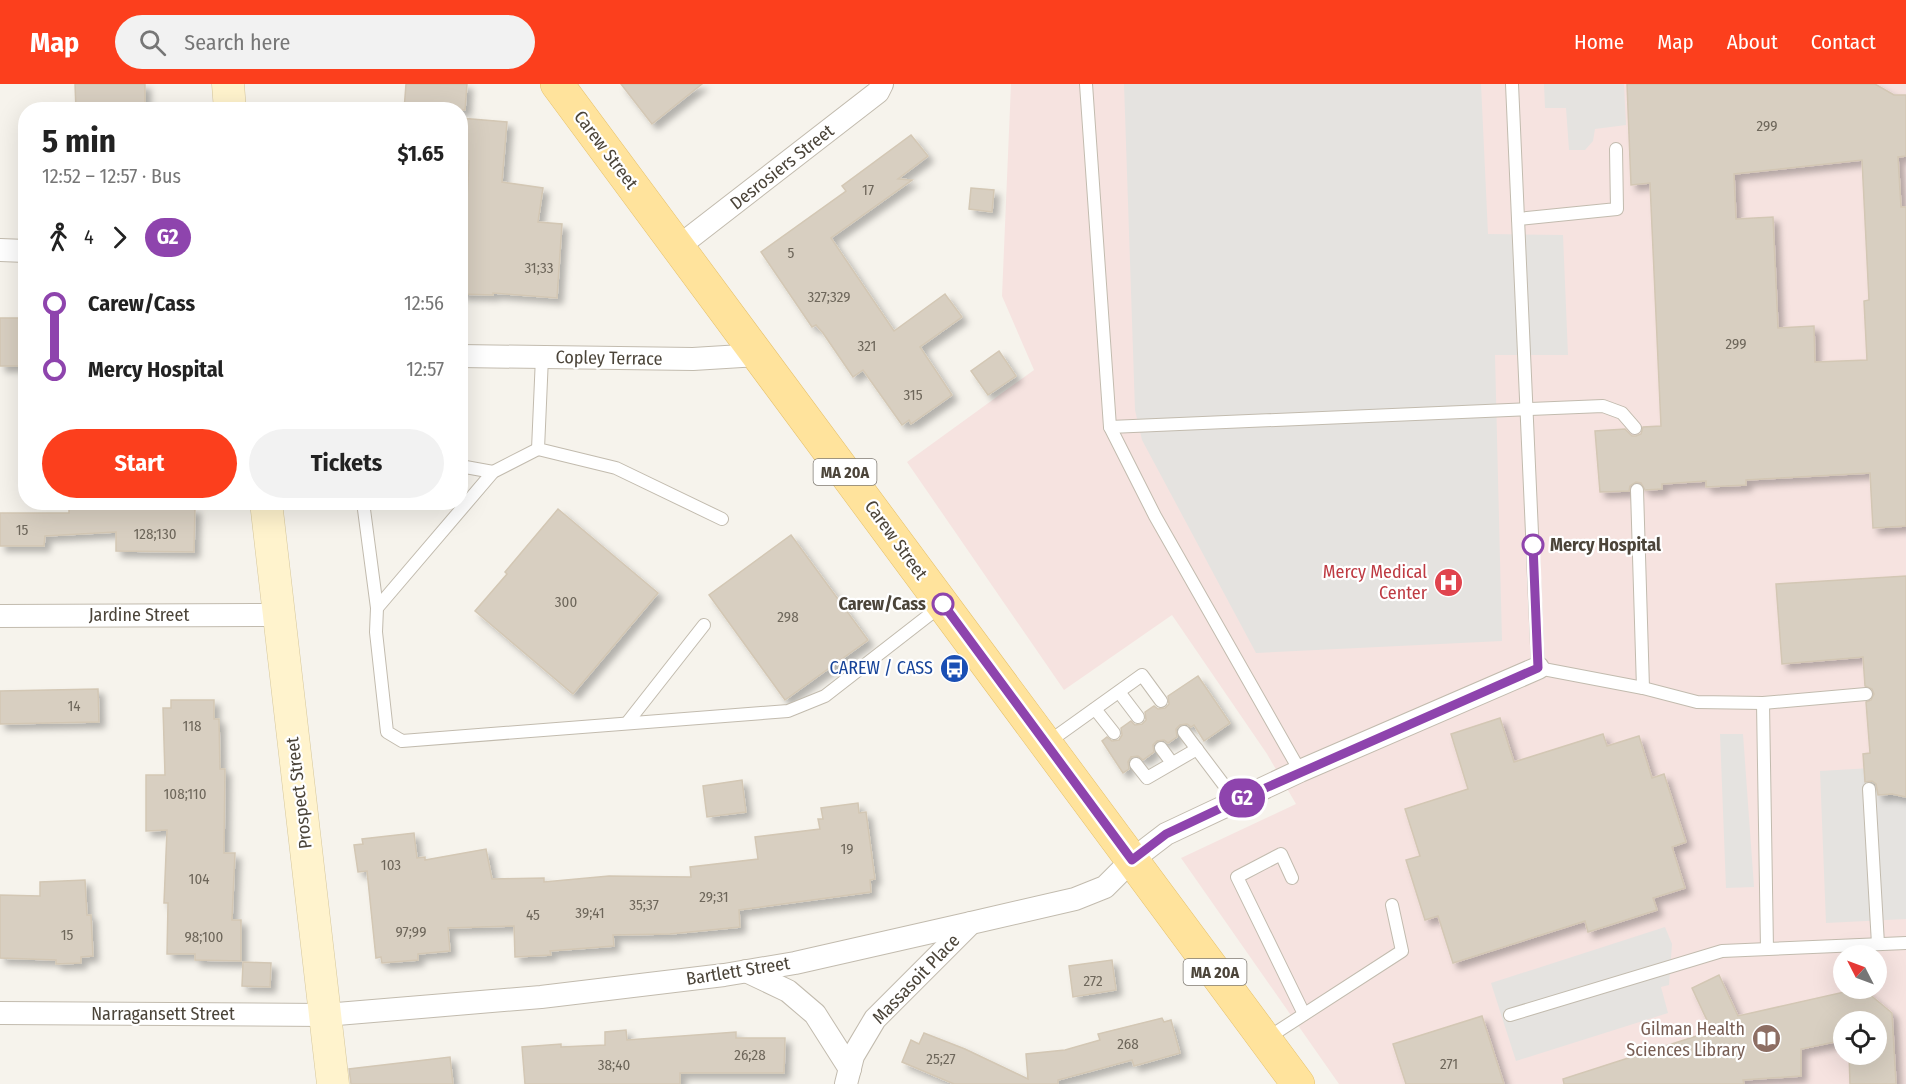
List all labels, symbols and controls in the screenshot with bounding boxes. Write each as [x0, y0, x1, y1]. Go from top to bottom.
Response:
search box [115, 15, 535, 69]
text: Map [30, 26, 79, 59]
icon: search [136, 26, 169, 59]
text: Search here [184, 29, 290, 56]
text: Home [1574, 29, 1624, 55]
text: Map [1657, 29, 1694, 55]
text: About [1727, 29, 1778, 55]
text: Contact [1811, 29, 1876, 55]
street label: Carew Street [569, 106, 643, 194]
house number: 299 [1756, 117, 1778, 135]
street label: Desrosiers Street [726, 120, 838, 214]
text: 5 min [42, 121, 116, 161]
text: $1.65 [398, 140, 444, 167]
text: 12:52 – 12:57 · Bus [42, 164, 181, 188]
house number: 17 [862, 181, 874, 199]
icon: walk [42, 221, 75, 254]
icon: forward [103, 221, 136, 254]
text: G2 [157, 224, 179, 250]
text: 4 [84, 225, 94, 249]
house number: 5 [788, 244, 795, 262]
house number: 31;33 [524, 259, 554, 277]
house number: 327;329 [808, 288, 851, 306]
text: Carew/Cass [88, 290, 195, 317]
text: 12:56 [404, 291, 444, 315]
house number: 299 [1725, 335, 1747, 353]
house number: 321 [858, 337, 876, 355]
street label: Copley Terrace [555, 346, 663, 370]
text: Mercy Hospital [88, 356, 224, 383]
text: 12:57 [406, 357, 444, 381]
house number: 315 [903, 386, 923, 404]
button: Start [42, 429, 237, 498]
button: Tickets [249, 429, 444, 498]
road number: MA 20A [814, 459, 876, 485]
street label: Carew Street [860, 496, 932, 584]
house number: 15 [16, 521, 28, 539]
house number: 128;130 [134, 525, 176, 543]
marker: Mercy Hospital [1522, 534, 1544, 556]
place label: Mercy Hospital [1550, 534, 1661, 556]
place label: Mercy Medical Center [1323, 561, 1428, 604]
hospital icon: Mercy Medical Center [1432, 566, 1464, 598]
house number: 300 [555, 593, 577, 611]
place label: Carew/Cass [838, 593, 926, 615]
marker: Carew/Cass [932, 593, 954, 615]
street label: Jardine Street [89, 604, 189, 626]
house number: 298 [777, 608, 799, 626]
bus stop icon: CAREW / CASS [938, 652, 970, 684]
place label: CAREW / CASS [830, 657, 933, 679]
house number: 14 [67, 697, 81, 715]
house number: 118 [183, 717, 202, 735]
street label: Prospect Street [281, 736, 317, 850]
line badge: G2 [1215, 778, 1269, 818]
house number: 108;110 [163, 785, 207, 803]
text: G2 [1231, 785, 1253, 811]
house number: 19 [840, 840, 854, 858]
house number: 103 [381, 856, 401, 874]
house number: 104 [189, 870, 209, 888]
house number: 29;31 [699, 888, 729, 906]
house number: 35;37 [629, 896, 659, 914]
house number: 39;41 [575, 904, 605, 922]
house number: 45 [526, 906, 540, 924]
house number: 97;99 [396, 923, 426, 941]
house number: 15 [61, 926, 73, 944]
house number: 98;100 [185, 928, 223, 946]
street label: Massasoit Place [868, 930, 964, 1028]
north arrow [1833, 945, 1887, 999]
map controls [1833, 945, 1887, 1065]
street label: Bartlett Street [685, 952, 791, 990]
road number: MA 20A [1184, 959, 1246, 985]
house number: 272 [1083, 972, 1103, 990]
street label: Narragansett Street [91, 1003, 235, 1025]
button: locate [1833, 1011, 1887, 1065]
place label: Gilman Health Sciences Library [1626, 1018, 1745, 1061]
library icon: Gilman Health Sciences Library [1750, 1023, 1782, 1055]
house number: 268 [1117, 1035, 1139, 1053]
house number: 26;28 [734, 1046, 766, 1064]
house number: 25;27 [926, 1050, 956, 1068]
house number: 271 [1440, 1055, 1458, 1073]
house number: 38;40 [598, 1056, 630, 1074]

